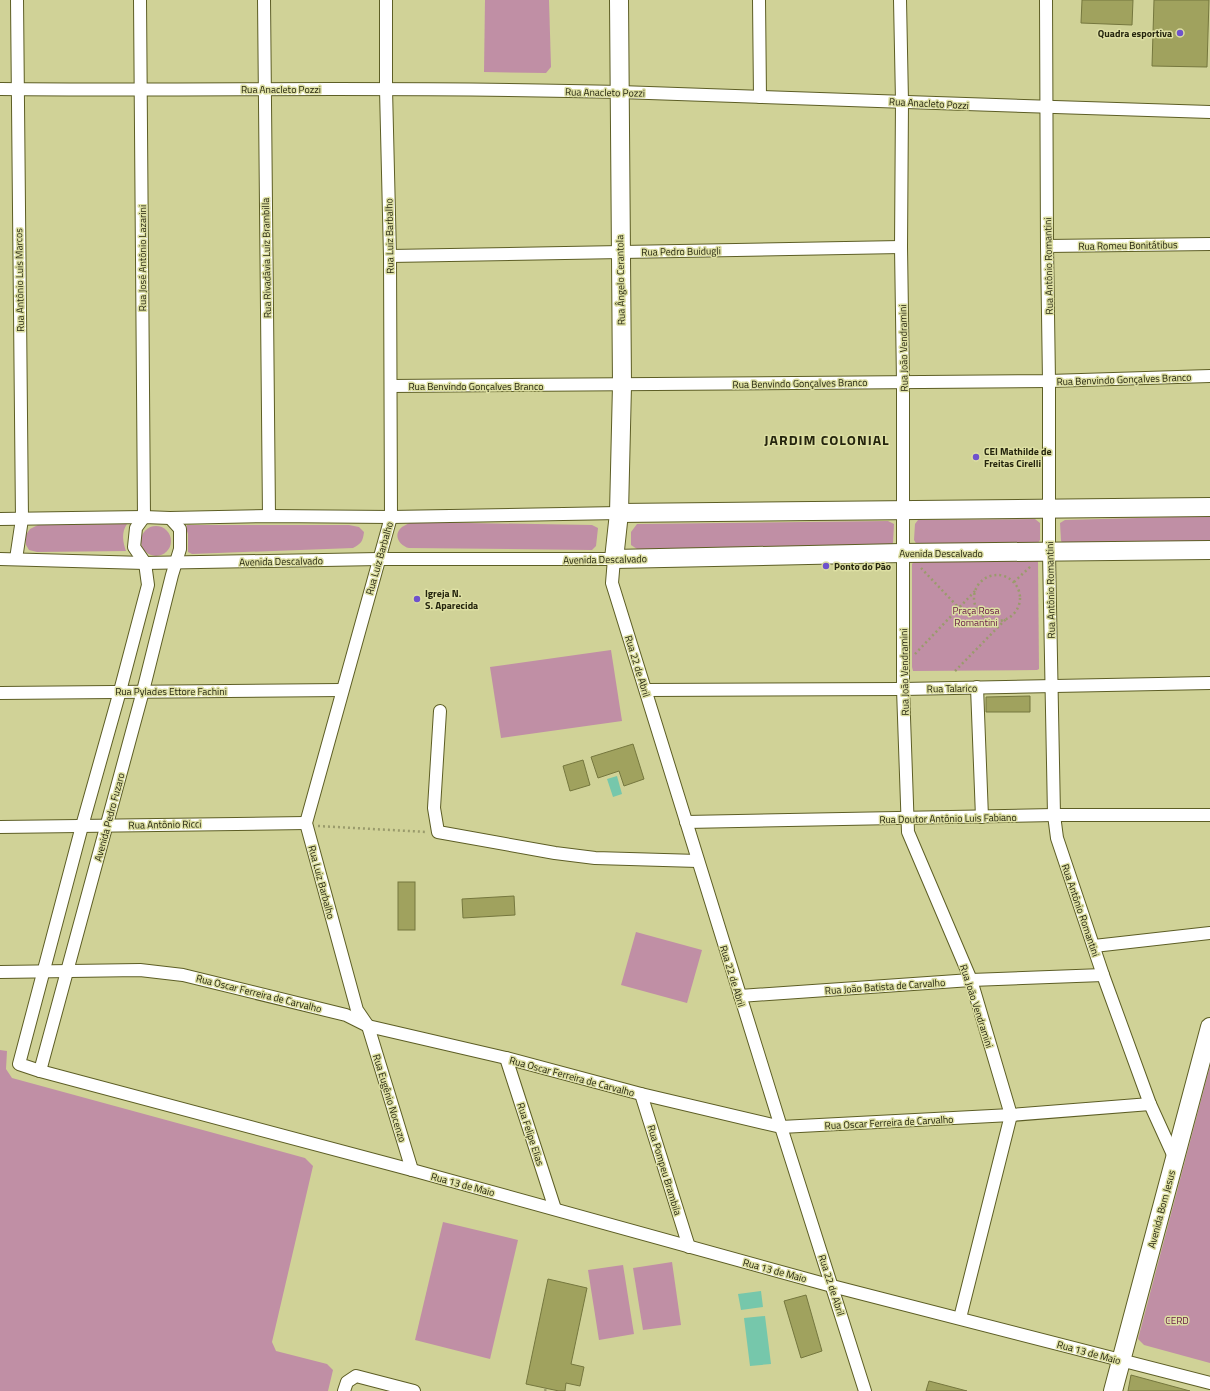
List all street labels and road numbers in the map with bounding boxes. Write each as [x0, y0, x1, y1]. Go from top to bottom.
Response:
street label: Rua Anacleto Pozzi [241, 82, 321, 97]
street label: Rua Anacleto Pozzi [565, 84, 645, 101]
street label: Rua Anacleto Pozzi [889, 94, 969, 113]
street label: Rua Rivadávia Luiz Brambilla [258, 198, 275, 318]
street label: Rua Luiz Barbalho [381, 198, 398, 274]
street label: Rua José Antônio Lazarini [135, 205, 150, 311]
street label: Rua Antônio Romantini [1040, 217, 1057, 315]
street label: Rua Antônio Luis Marcos [11, 228, 28, 332]
street label: Rua Ângelo Cerantola [612, 235, 629, 325]
street label: Rua Romeu Bonitátibus [1078, 237, 1178, 254]
street label: Rua Pedro Buidugli [641, 243, 721, 260]
street label: Rua João Vendramini [895, 304, 912, 392]
street label: Rua Benvindo Gonçalves Branco [1056, 370, 1192, 389]
street label: Rua Benvindo Gonçalves Branco [732, 375, 868, 392]
street label: Rua Benvindo Gonçalves Branco [408, 379, 544, 394]
street label: Rua Luiz Barbalho [362, 520, 397, 596]
street label: Rua Antônio Romantini [1042, 541, 1059, 639]
street label: Avenida Descalvado [899, 546, 983, 561]
street label: Avenida Descalvado [563, 551, 647, 568]
street label: Avenida Descalvado [239, 553, 323, 570]
street label: Rua João Vendramini [896, 628, 913, 716]
street label: Rua 22 de Abril [621, 633, 654, 699]
street label: Rua Talarico [927, 681, 977, 696]
street label: Rua Pylades Ettore Fachini [115, 684, 227, 699]
street label: Avenida Pedro Fuzaro [90, 771, 129, 863]
street label: Rua Doutor Antônio Luis Fabiano [879, 810, 1017, 827]
street label: Rua Antônio Ricci [128, 816, 202, 833]
street label: Rua Luiz Barbalho [305, 844, 339, 921]
street label: Rua Antônio Romantini [1058, 862, 1103, 959]
street label: Rua 22 de Abril [716, 943, 749, 1009]
street label: Rua João Vendramini [956, 962, 997, 1050]
street label: Rua Oscar Ferreira de Carvalho [195, 971, 323, 1016]
street label: Rua João Batista de Carvalho [824, 975, 946, 998]
street label: Rua Eugênio Nocenzo [369, 1052, 410, 1144]
street label: Rua Oscar Ferreira de Carvalho [508, 1053, 636, 1100]
street label: Rua Felipe Elias [513, 1101, 548, 1168]
street label: Rua Oscar Ferreira de Carvalho [824, 1112, 954, 1133]
street label: Rua Pompeu Brambila [644, 1123, 685, 1217]
street label: Avenida Bom Jesus [1144, 1168, 1179, 1250]
street label: Rua 13 de Maio [429, 1169, 496, 1200]
street label: Rua 22 de Abril [815, 1253, 849, 1318]
street label: Rua 13 de Maio [741, 1255, 808, 1286]
street label: Rua 13 de Maio [1055, 1337, 1122, 1368]

